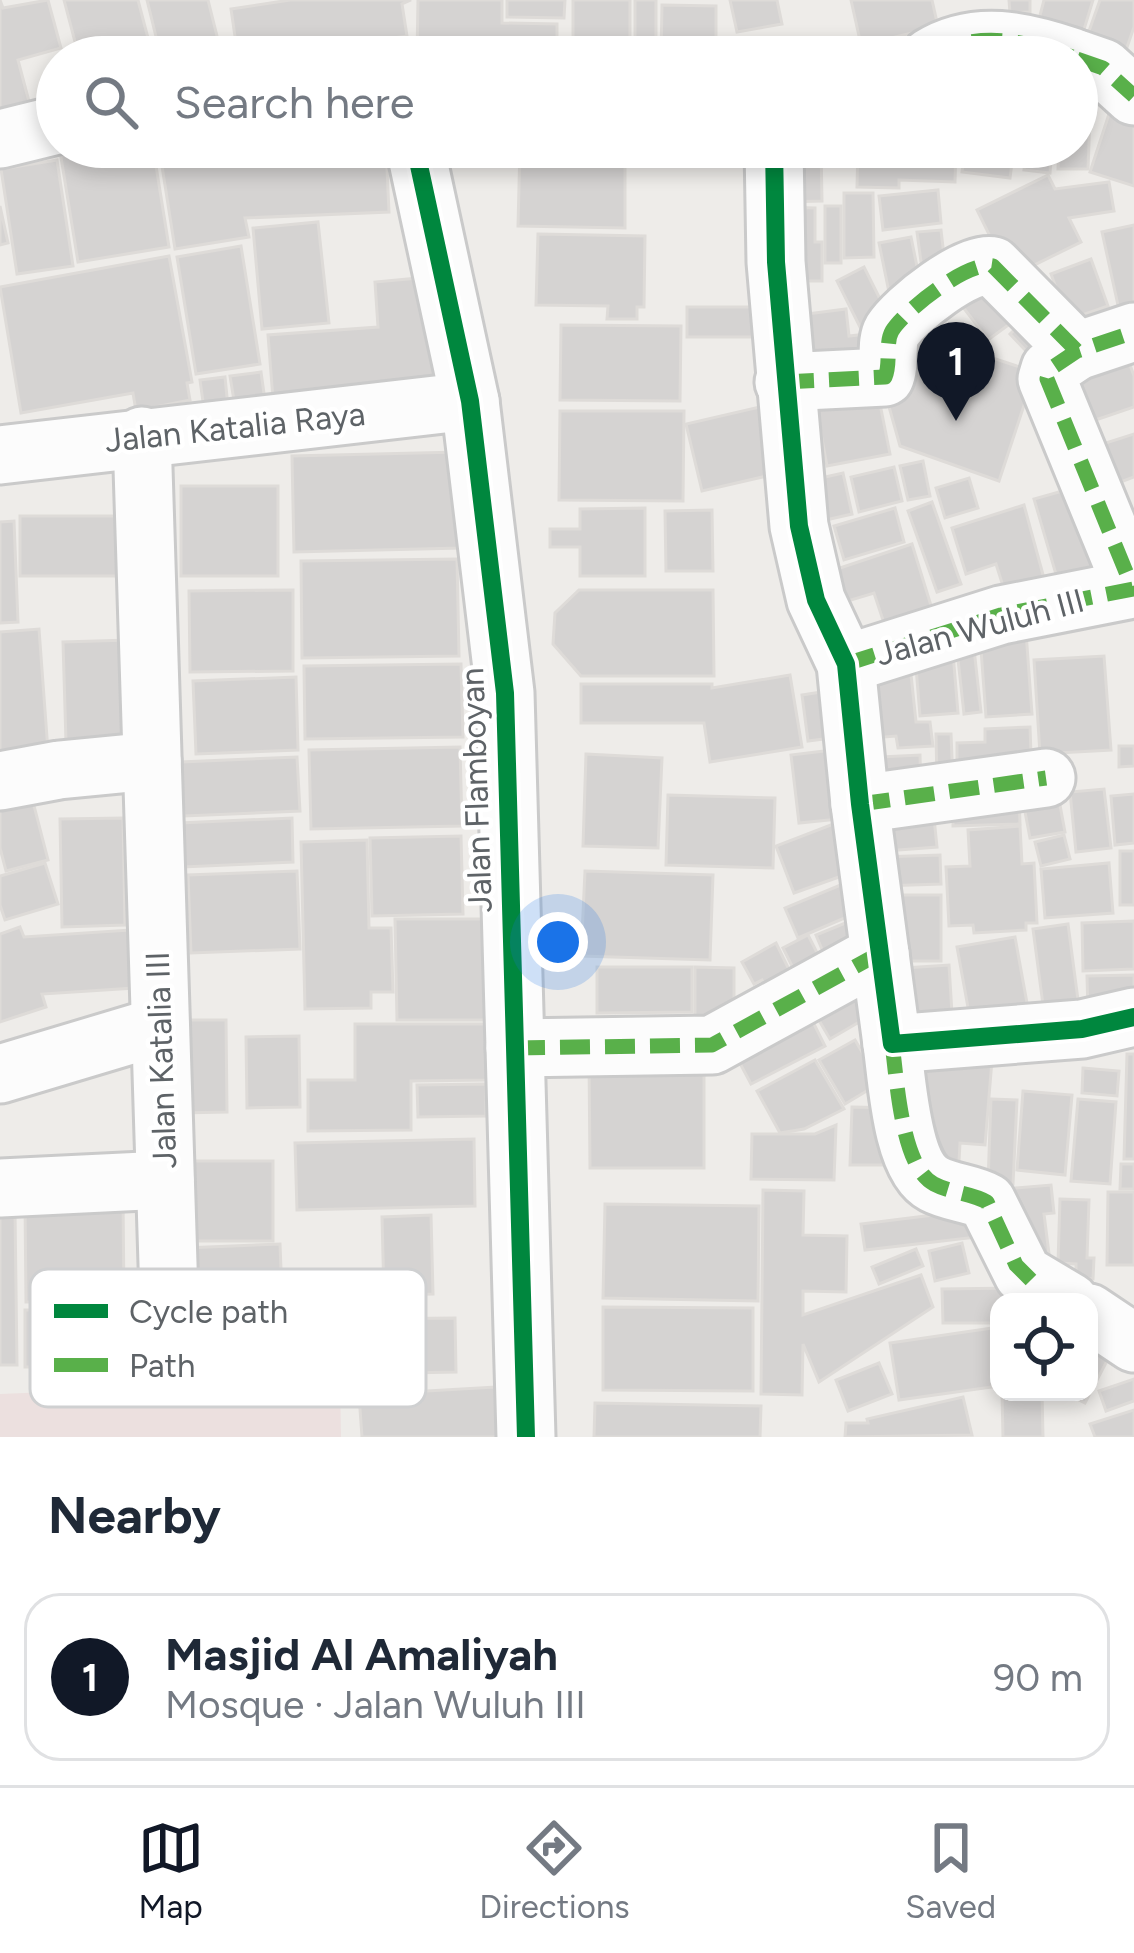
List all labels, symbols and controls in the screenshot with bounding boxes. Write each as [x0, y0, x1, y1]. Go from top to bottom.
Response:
search box [36, 36, 1098, 168]
icon: search [78, 69, 144, 135]
text: Search here [174, 75, 414, 129]
pin: 1 [917, 322, 995, 421]
street label: Jalan Katalia Raya [103, 394, 367, 460]
street label: Jalan Wuluh III [872, 581, 1088, 673]
street label: Jalan Flamboyan [452, 667, 500, 913]
your location [528, 912, 588, 972]
street label: Jalan Katalia III [138, 951, 184, 1169]
legend [30, 1269, 426, 1407]
text: Cycle path [129, 1292, 288, 1331]
map controls [990, 1293, 1098, 1401]
button: locate [990, 1293, 1098, 1401]
text: Path [129, 1346, 196, 1385]
text: Nearby [48, 1485, 221, 1546]
text: Masjid Al Amaliyah [165, 1627, 558, 1681]
text: 1 [82, 1654, 98, 1701]
text: 90 m [993, 1654, 1083, 1701]
text: Mosque · Jalan Wuluh III [165, 1681, 586, 1728]
tab: Map [138, 1815, 204, 1926]
tab: Directions [479, 1815, 630, 1926]
tab: Saved [905, 1815, 996, 1926]

